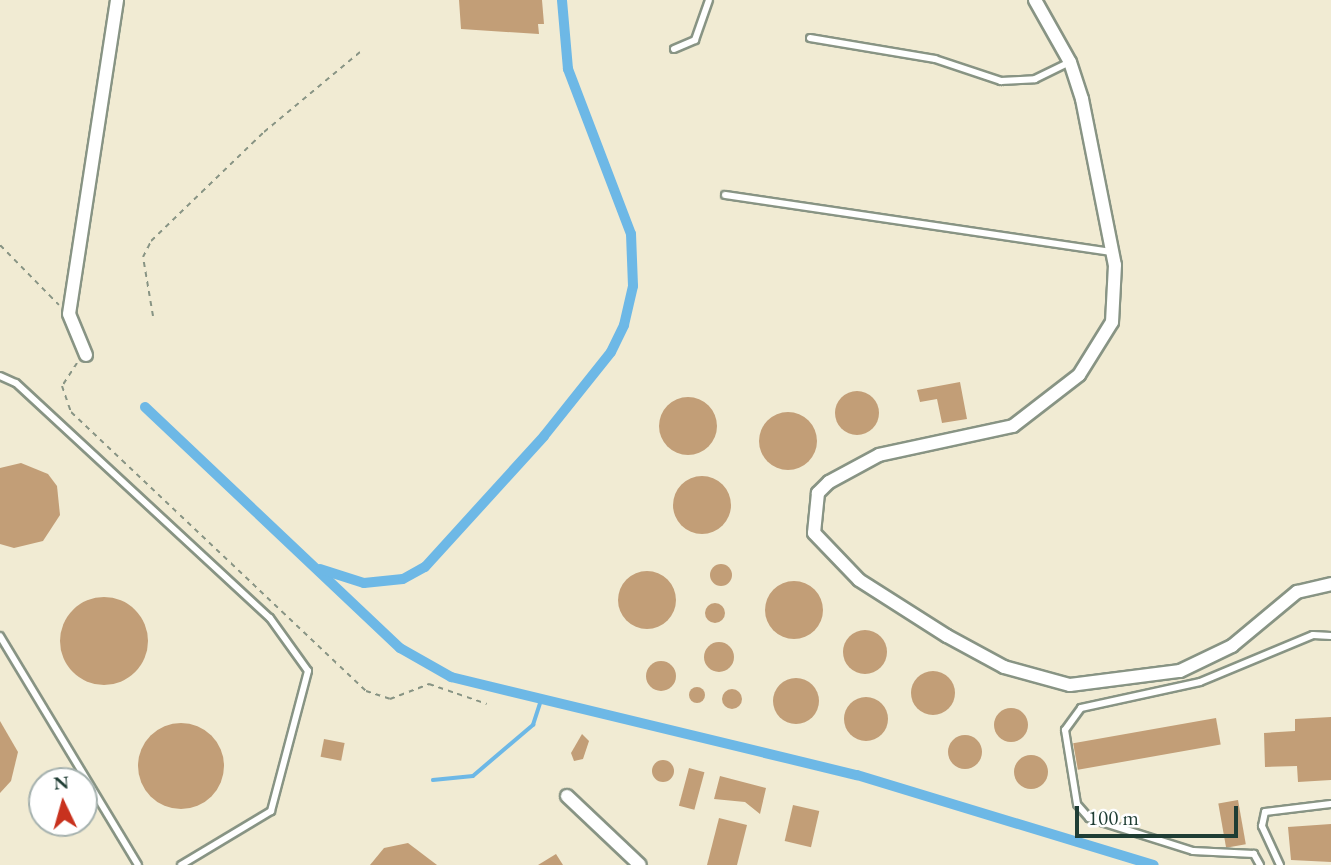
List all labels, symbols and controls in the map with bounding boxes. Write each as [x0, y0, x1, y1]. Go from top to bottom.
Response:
north arrow [28, 767, 98, 837]
text: N [53, 769, 70, 796]
scale bar [1079, 792, 1242, 836]
text: 100 m [1088, 804, 1139, 831]

